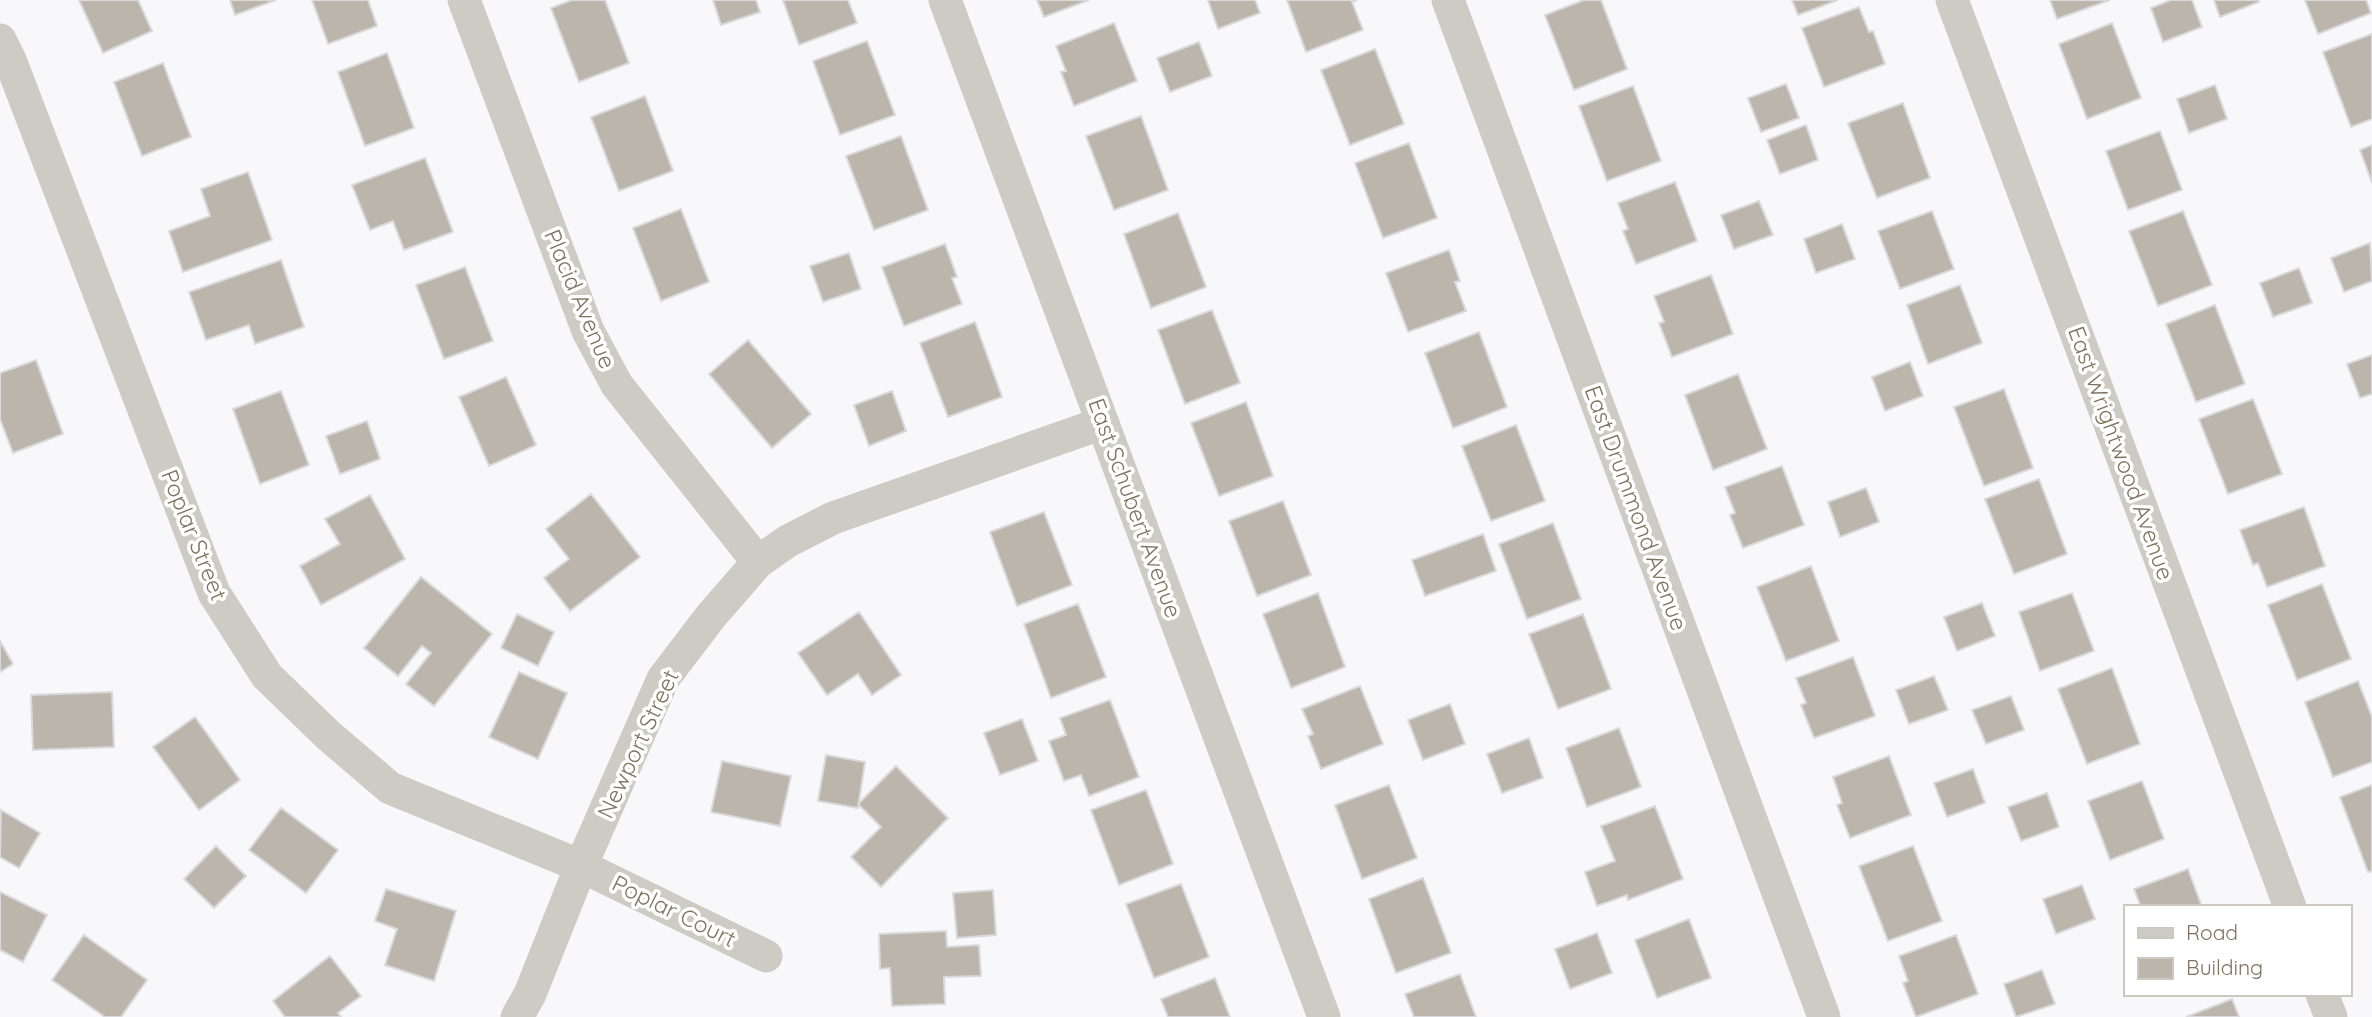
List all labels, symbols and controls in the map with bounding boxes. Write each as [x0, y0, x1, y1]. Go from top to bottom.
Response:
street label: Placid Avenue [538, 225, 623, 373]
street label: East Wrightwood Avenue [2062, 322, 2181, 584]
street label: East Drummond Avenue [1579, 381, 1694, 634]
street label: East Schubert Avenue [1082, 394, 1189, 622]
street label: Poplar Street [155, 465, 234, 605]
street label: Newport Street [590, 665, 685, 823]
street label: Poplar Court [607, 868, 741, 953]
legend [2124, 905, 2351, 996]
text: Road [2186, 919, 2238, 945]
text: Building [2186, 954, 2263, 980]

